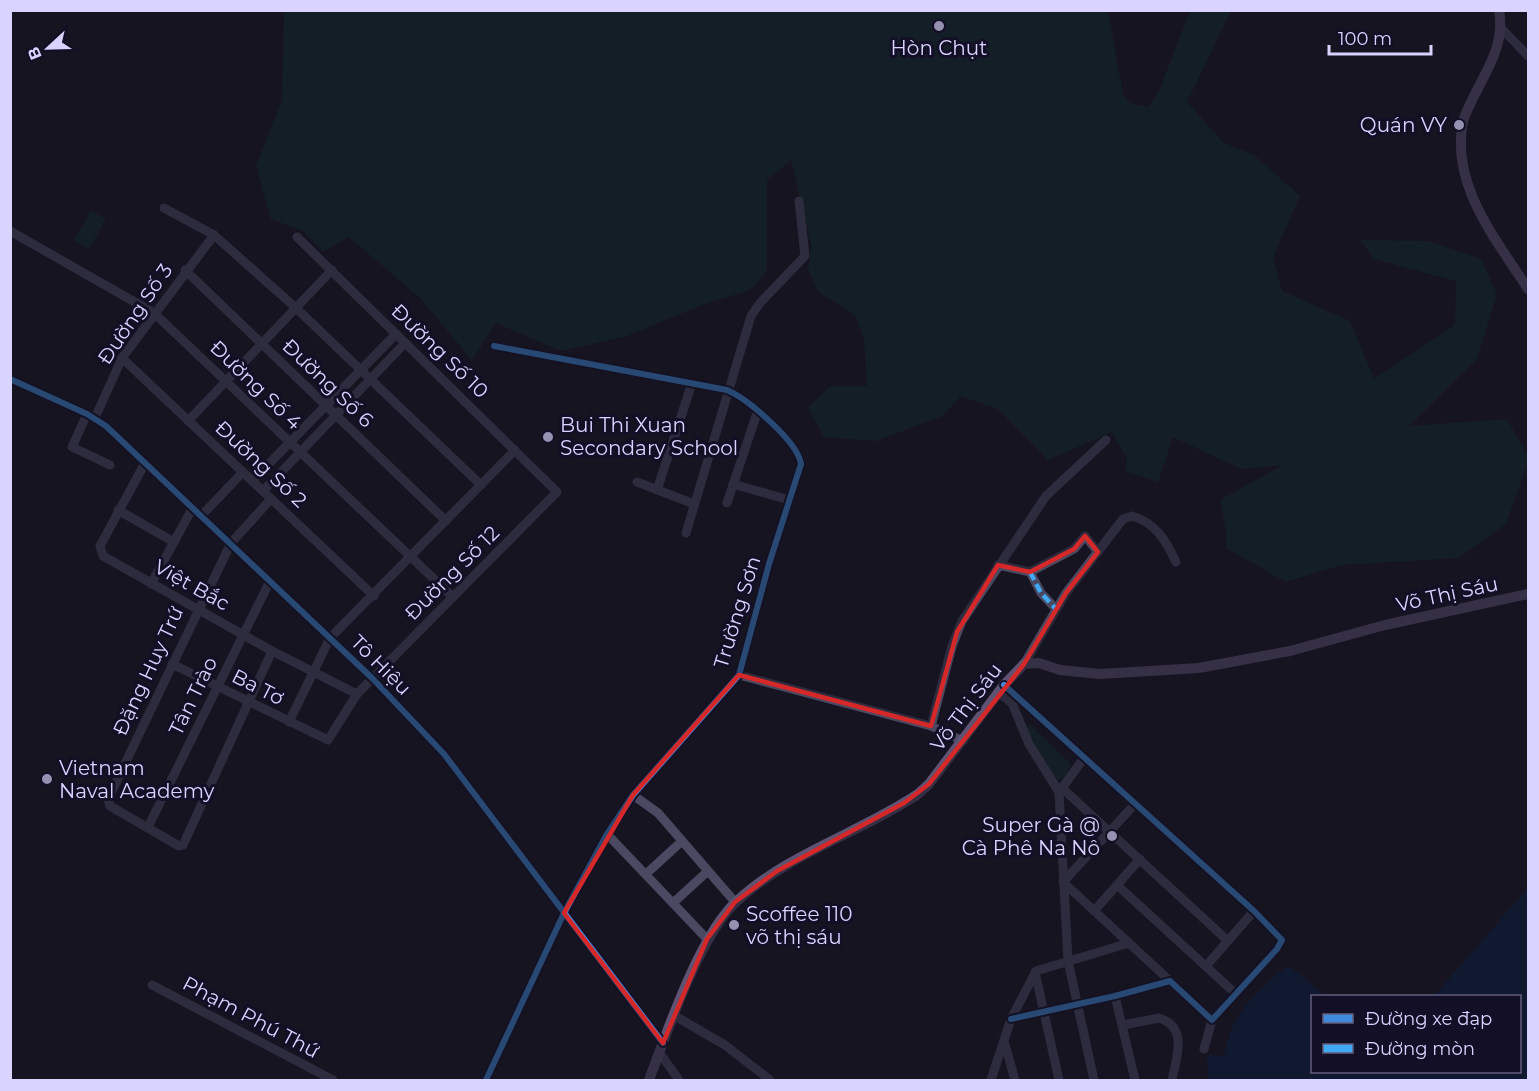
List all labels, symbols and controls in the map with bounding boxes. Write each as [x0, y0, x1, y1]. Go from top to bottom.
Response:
north arrow [18, 18, 78, 78]
scale bar [1329, 18, 1431, 56]
marker: Hòn Chụt [932, 19, 946, 33]
text: 100 m [1338, 28, 1392, 50]
place label: Hòn Chụt [891, 36, 987, 60]
text: B [23, 44, 46, 63]
place label: Quán VY [1360, 113, 1447, 137]
marker: Quán VY [1452, 118, 1466, 132]
street label: Đường Số 3 [93, 259, 177, 369]
street label: Đường Số 10 [387, 299, 493, 403]
street label: Đường Số 6 [278, 334, 378, 432]
street label: Đường Số 4 [205, 335, 307, 435]
place label: Bui Thi Xuan Secondary School [560, 413, 738, 460]
street label: Đường Số 2 [210, 416, 312, 512]
marker: Bui Thi Xuan Secondary School [541, 430, 555, 444]
street label: Đường Số 12 [400, 521, 504, 625]
street label: Trường Sơn [709, 553, 765, 671]
street label: Việt Bắc [150, 554, 234, 616]
street label: Võ Thị Sáu [1394, 571, 1500, 617]
street label: Đặng Huy Trứ [108, 602, 189, 739]
street label: Tô Hiệu [346, 630, 416, 700]
street label: Tân Trào [164, 653, 222, 739]
street label: Võ Thị Sáu [925, 658, 1007, 756]
street label: Ba Tơ [228, 664, 288, 710]
place label: Vietnam Naval Academy [59, 756, 215, 803]
marker: Vietnam Naval Academy [40, 772, 54, 786]
place label: Super Gà @ Cà Phê Na Nô [962, 813, 1100, 860]
marker: Super Gà @ Cà Phê Na Nô [1105, 829, 1119, 843]
place label: Scoffee 110 võ thị sáu [746, 902, 852, 949]
marker: Scoffee 110 võ thị sáu [727, 918, 741, 932]
street label: Phạm Phú Thứ [179, 971, 324, 1063]
legend [1311, 995, 1521, 1073]
text: Đường xe đạp [1365, 1008, 1492, 1030]
text: Đường mòn [1365, 1038, 1475, 1060]

